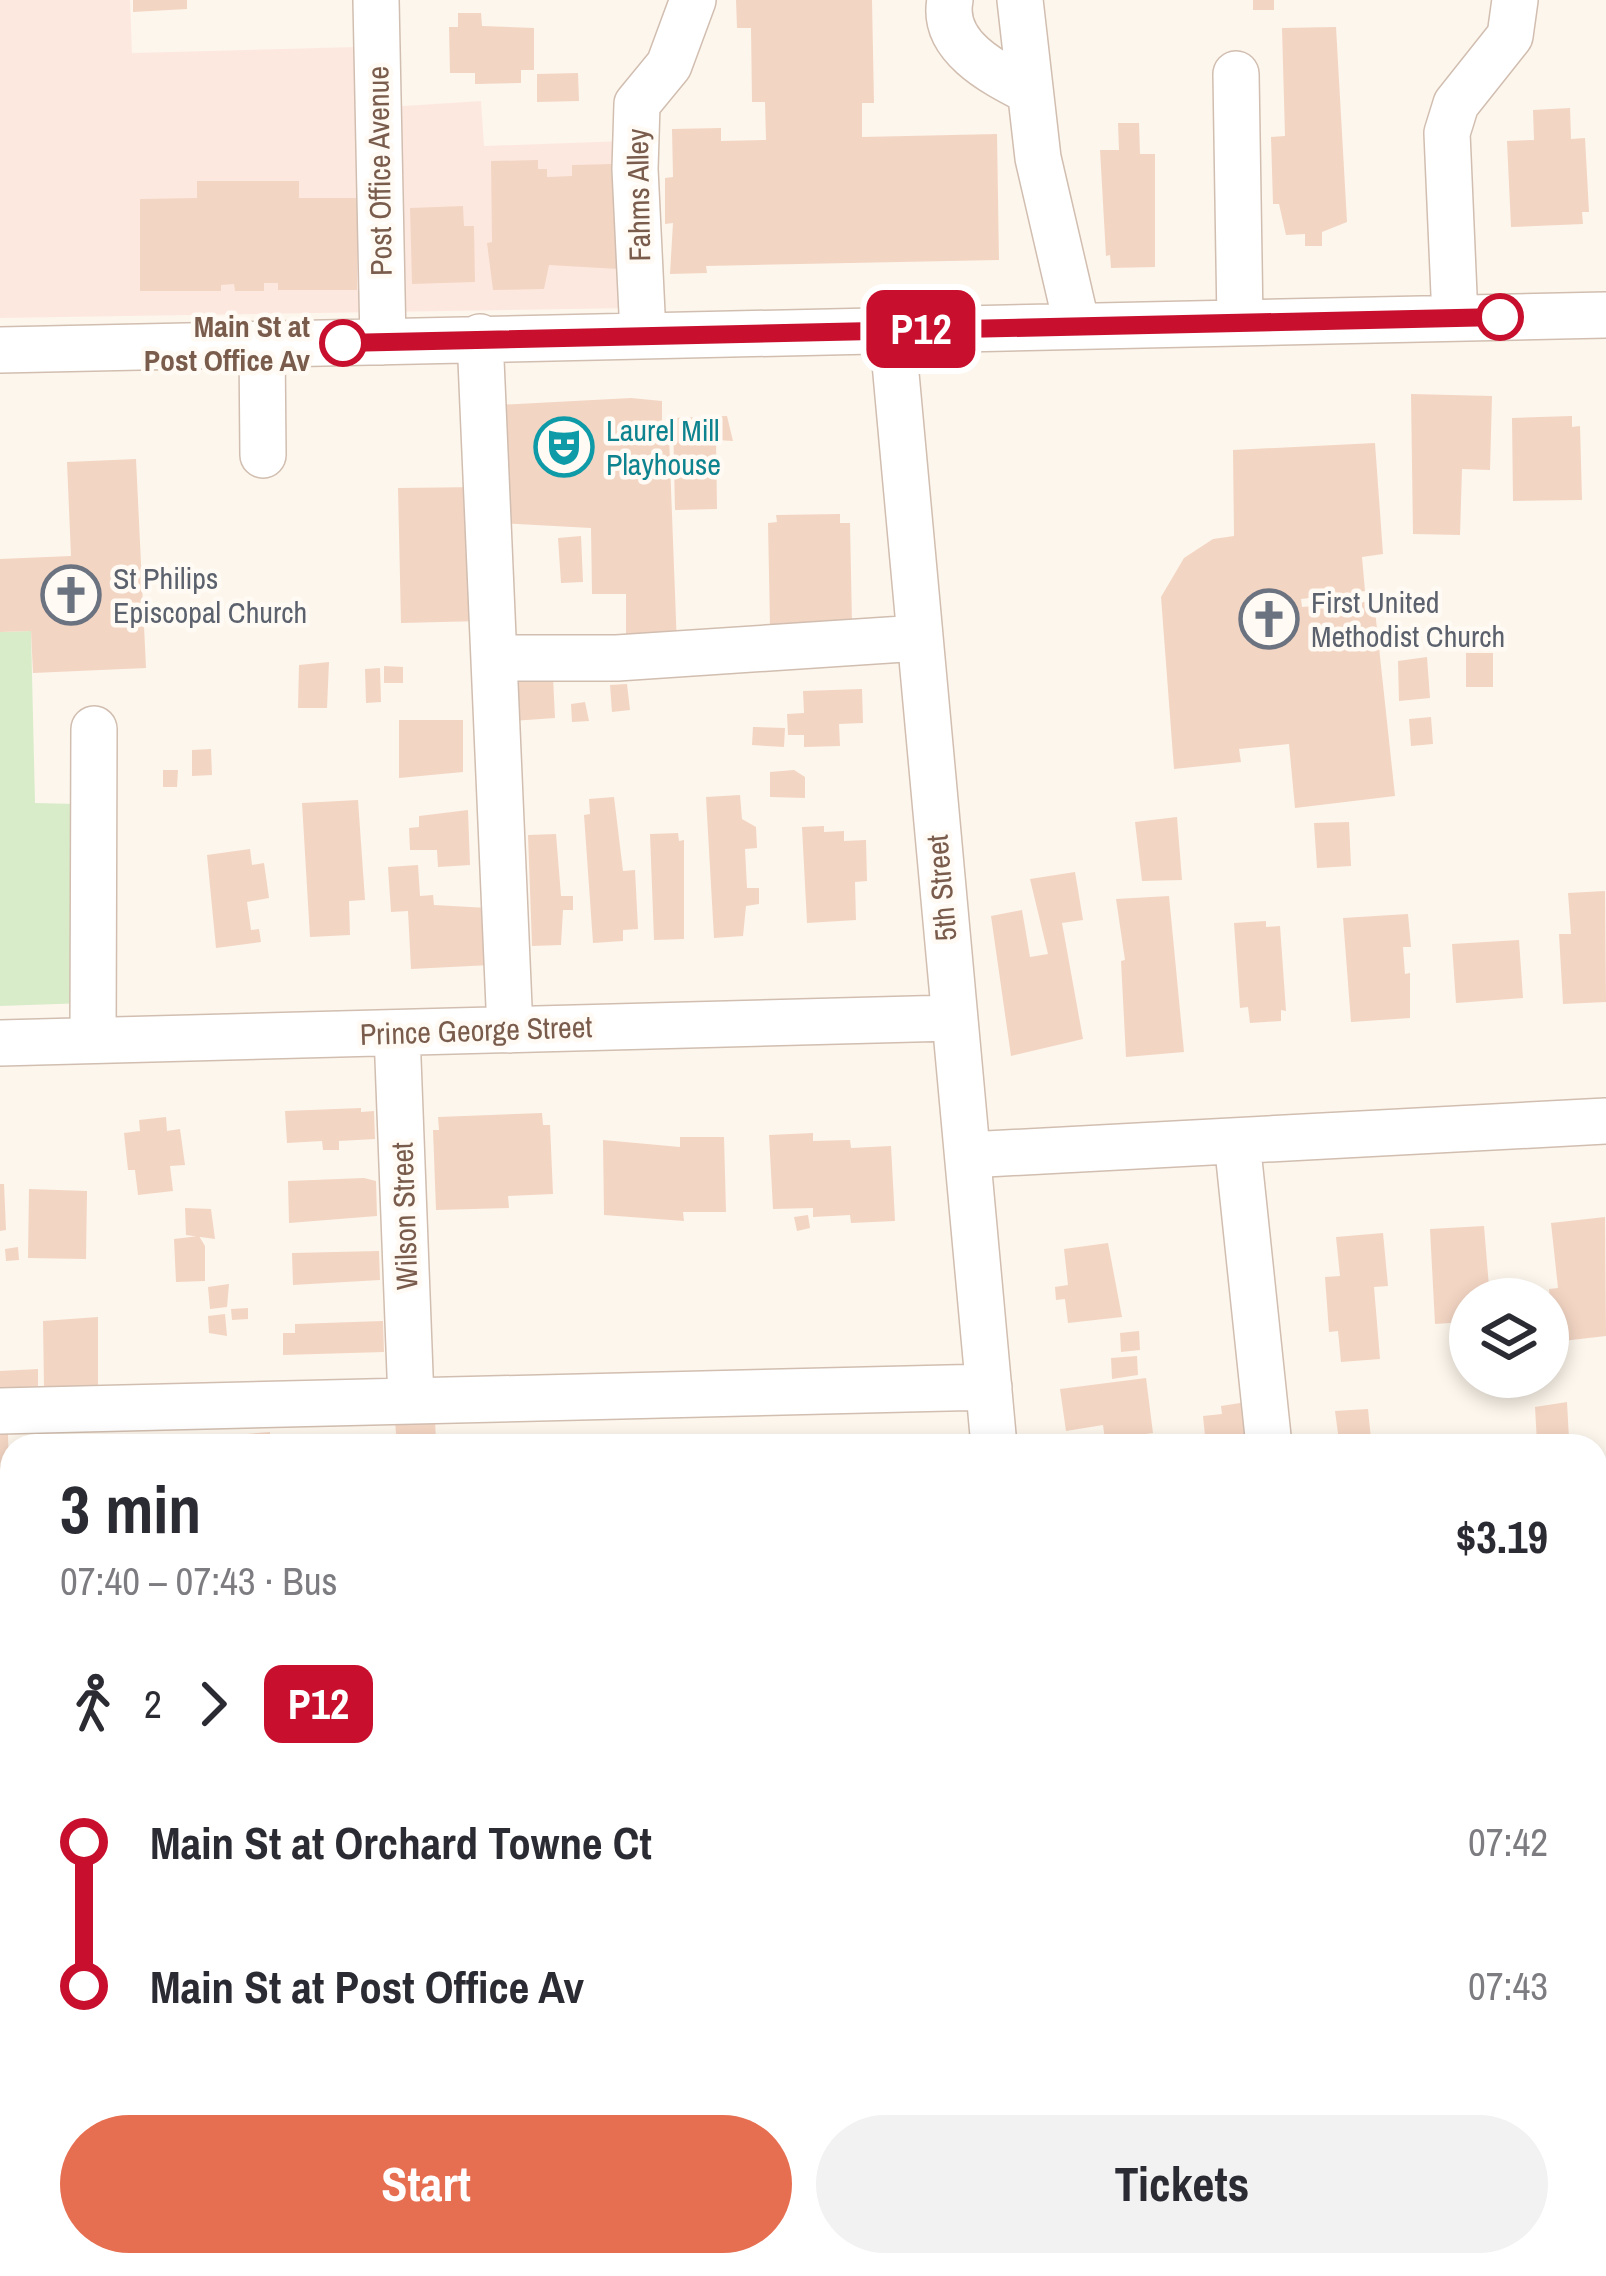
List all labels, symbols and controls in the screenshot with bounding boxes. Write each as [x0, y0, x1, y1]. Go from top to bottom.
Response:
street label: Post Office Avenue [357, 66, 401, 276]
street label: Fahms Alley [617, 128, 659, 262]
line badge: P12 [852, 290, 990, 368]
unlabelled marker [1478, 295, 1522, 339]
text: P12 [890, 301, 952, 357]
place label: Main St at Post Office Av [144, 306, 310, 380]
marker: Main St at Post Office Av [321, 321, 365, 365]
place label: Laurel Mill Playhouse [606, 410, 721, 484]
theatre icon: Laurel Mill Playhouse [533, 416, 595, 478]
place label: St Philips Episcopal Church [113, 558, 307, 632]
church icon: St Philips Episcopal Church [40, 564, 102, 626]
place label: First United Methodist Church [1311, 582, 1505, 656]
church icon: First United Methodist Church [1238, 588, 1300, 650]
street label: 5th Street [916, 833, 966, 943]
street label: Prince George Street [359, 1006, 593, 1054]
street label: Wilson Street [381, 1141, 427, 1290]
map controls [1449, 1278, 1569, 1398]
button: layers [1449, 1278, 1569, 1398]
text: 3 min [60, 1465, 201, 1554]
text: $3.19 [1456, 1506, 1548, 1567]
text: 07:40 – 07:43 · Bus [60, 1555, 337, 1607]
icon: walk [60, 1671, 126, 1737]
icon: forward [180, 1671, 246, 1737]
text: P12 [288, 1676, 349, 1732]
text: 2 [144, 1678, 162, 1730]
text: Main St at Orchard Towne Ct [150, 1812, 652, 1873]
text: 07:42 [1468, 1816, 1548, 1868]
text: Main St at Post Office Av [150, 1956, 584, 2017]
text: 07:43 [1468, 1960, 1548, 2012]
button: Start [60, 2115, 792, 2253]
button: Tickets [816, 2115, 1548, 2253]

